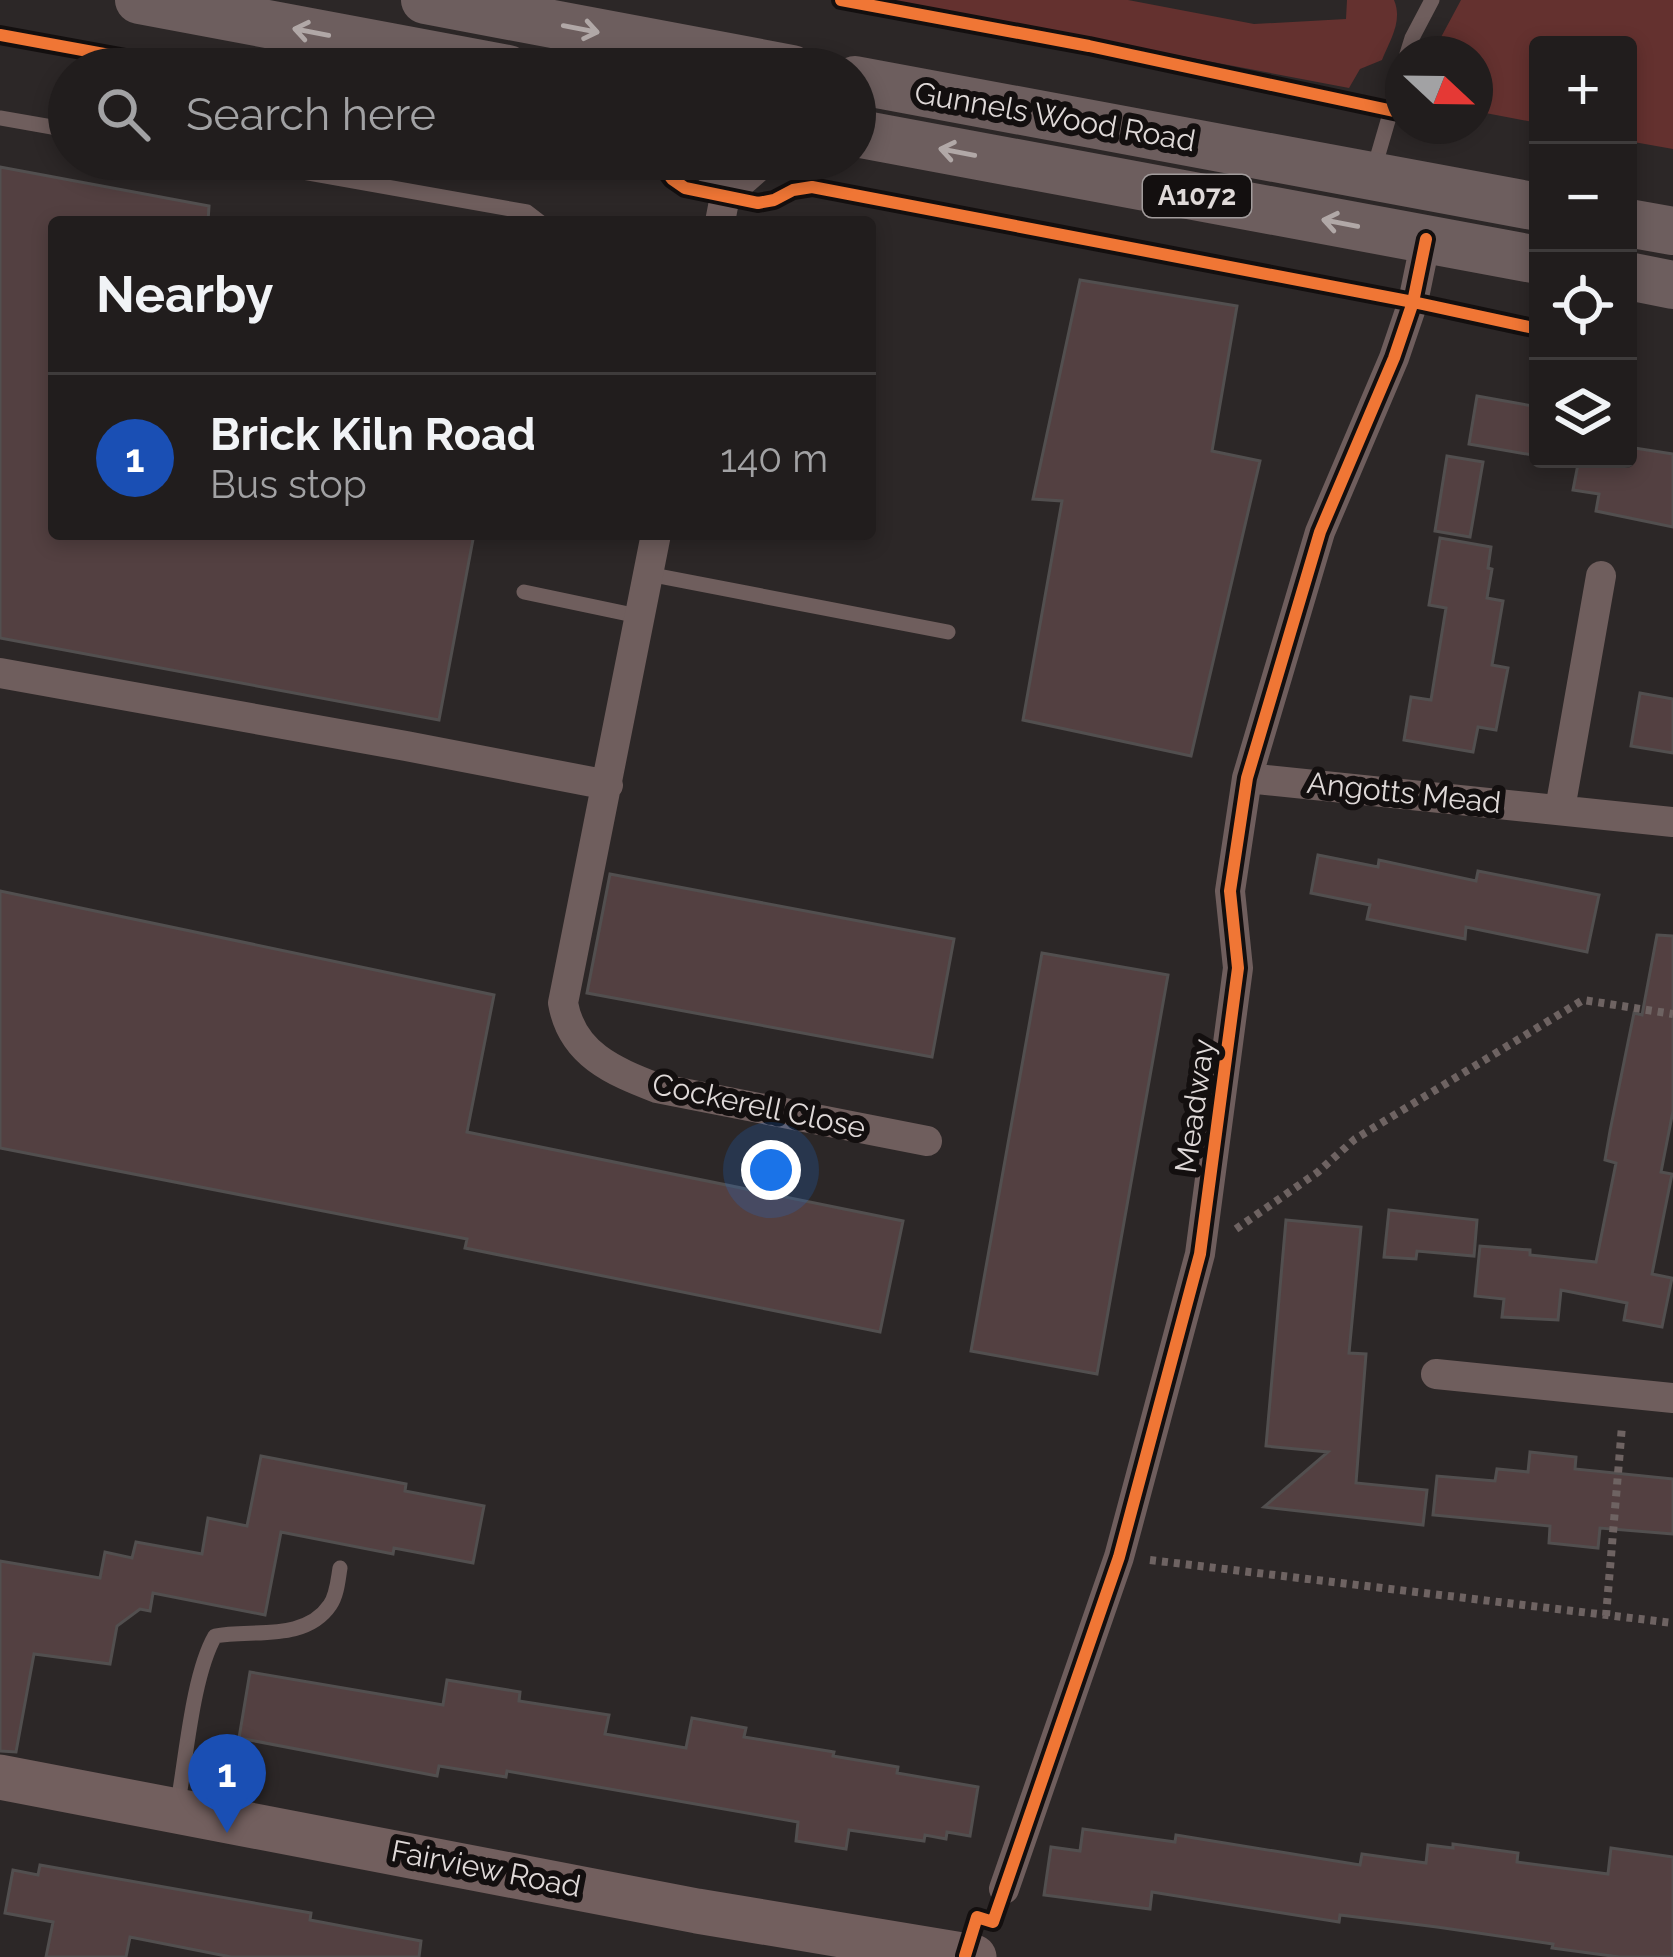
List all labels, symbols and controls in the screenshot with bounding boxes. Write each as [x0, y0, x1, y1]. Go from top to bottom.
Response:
one-way arrow [561, 19, 600, 42]
one-way arrow [292, 20, 331, 42]
north arrow [1385, 36, 1493, 144]
map controls [1529, 36, 1637, 468]
button: + [1529, 36, 1637, 144]
search box [48, 48, 876, 180]
street label: Gunnels Wood Road [912, 75, 1198, 158]
icon: search [90, 81, 156, 147]
text: Search here [186, 88, 436, 141]
one-way arrow [938, 140, 977, 162]
button: − [1529, 144, 1637, 252]
road number: A1072 [1143, 175, 1251, 217]
one-way arrow [1322, 211, 1361, 233]
button: locate [1529, 252, 1637, 360]
text: Nearby [96, 264, 273, 324]
button: layers [1529, 360, 1637, 468]
text: Brick Kiln Road [210, 408, 536, 461]
text: 1 [125, 435, 145, 481]
text: 140 m [720, 435, 828, 481]
text: Bus stop [210, 461, 367, 507]
street label: Angotts Mead [1305, 765, 1503, 820]
street label: Meadway [1168, 1037, 1221, 1175]
street label: Cockerell Close [649, 1066, 869, 1145]
your location [741, 1140, 801, 1200]
pin: 1 [188, 1734, 266, 1833]
street label: Fairview Road [389, 1833, 584, 1904]

